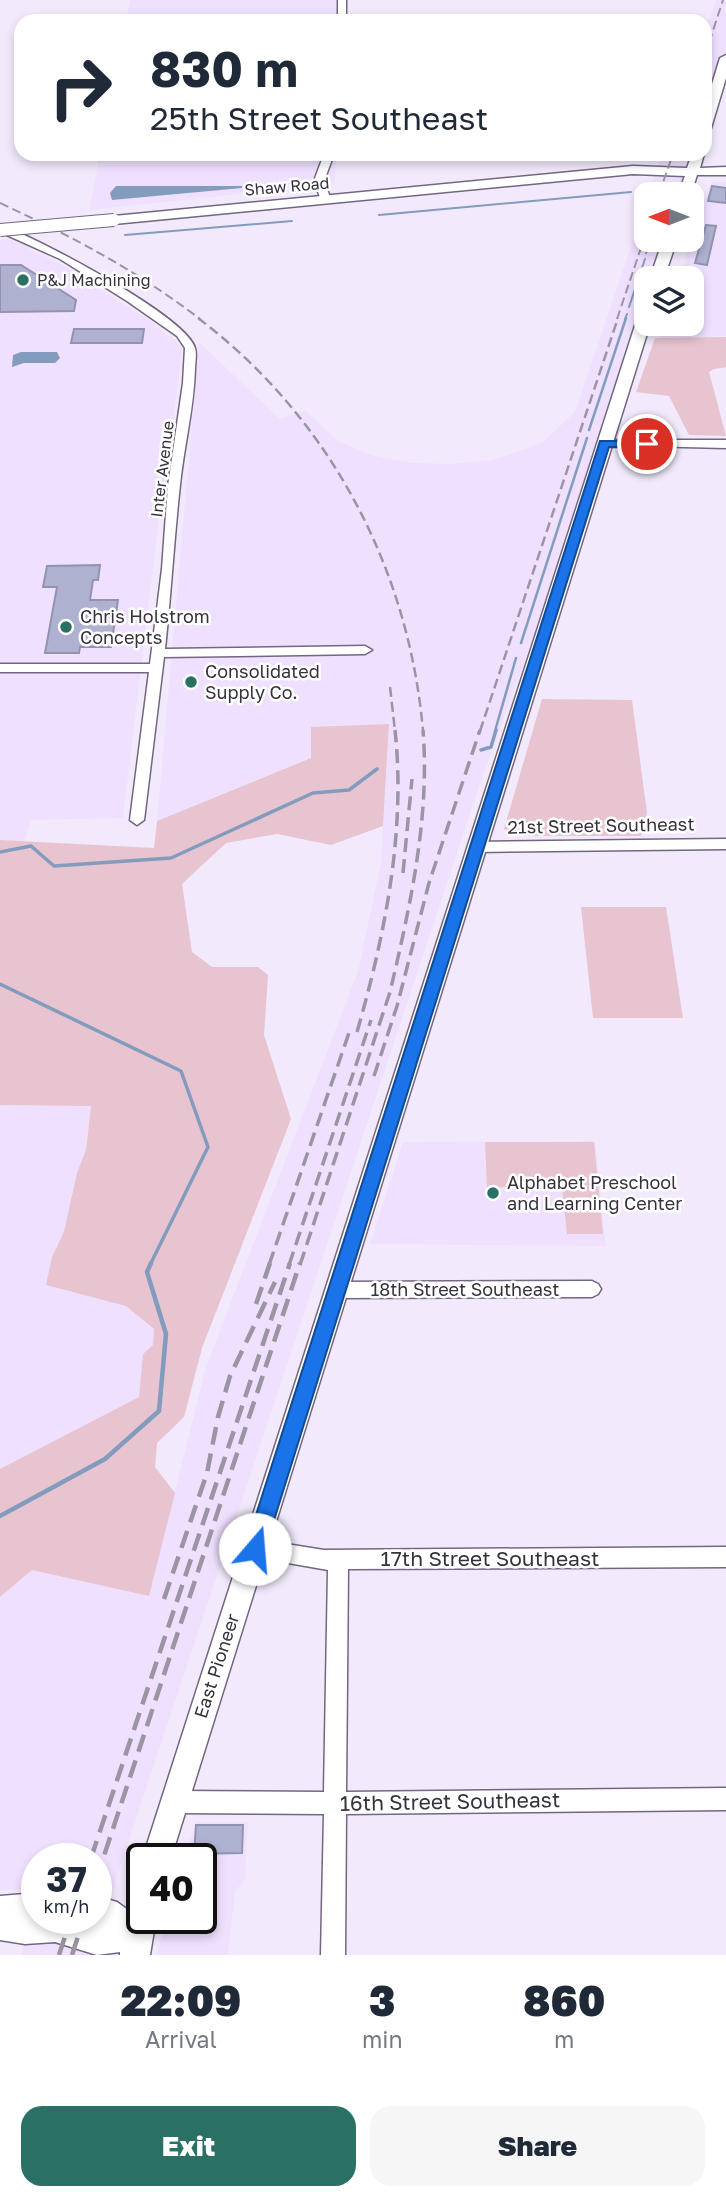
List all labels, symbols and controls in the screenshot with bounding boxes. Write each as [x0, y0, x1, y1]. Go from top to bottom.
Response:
text: 830 m [150, 39, 298, 98]
icon: right [35, 42, 126, 133]
text: 25th Street Southeast [150, 99, 488, 137]
street label: Shaw Road [244, 172, 330, 200]
north arrow [634, 182, 704, 252]
map controls [634, 182, 704, 336]
button: layers [634, 266, 704, 336]
place label: P&J Machining [37, 270, 151, 290]
marker: P&J Machining [15, 272, 31, 288]
pin [617, 414, 677, 474]
street label: Inter Avenue [146, 420, 178, 518]
icon: arrive [628, 425, 666, 463]
place label: Chris Holstrom Concepts [80, 605, 210, 648]
marker: Chris Holstrom Concepts [58, 619, 74, 635]
place label: Consolidated Supply Co. [205, 660, 320, 703]
marker: Consolidated Supply Co. [183, 674, 199, 690]
street label: 21st Street Southeast [507, 812, 695, 838]
place label: Alphabet Preschool and Learning Center [507, 1171, 682, 1214]
marker: Alphabet Preschool and Learning Center [485, 1185, 501, 1201]
street label: 18th Street Southeast [370, 1278, 560, 1300]
position arrow [218, 1512, 292, 1586]
street label: 17th Street Southeast [381, 1545, 599, 1571]
street label: East Pioneer [189, 1611, 243, 1721]
street label: 16th Street Southeast [340, 1786, 560, 1816]
speed limit sign: 40 [126, 1843, 217, 1934]
text: 37 [46, 1858, 87, 1900]
text: km/h [44, 1895, 89, 1917]
text: 22:09 [120, 1975, 241, 2025]
text: 3 [369, 1975, 395, 2025]
text: 860 [523, 1975, 606, 2025]
text: Arrival [145, 2025, 217, 2053]
text: min [362, 2025, 403, 2053]
text: m [554, 2025, 574, 2053]
button: Exit [21, 2106, 356, 2186]
button: Share [370, 2106, 705, 2186]

